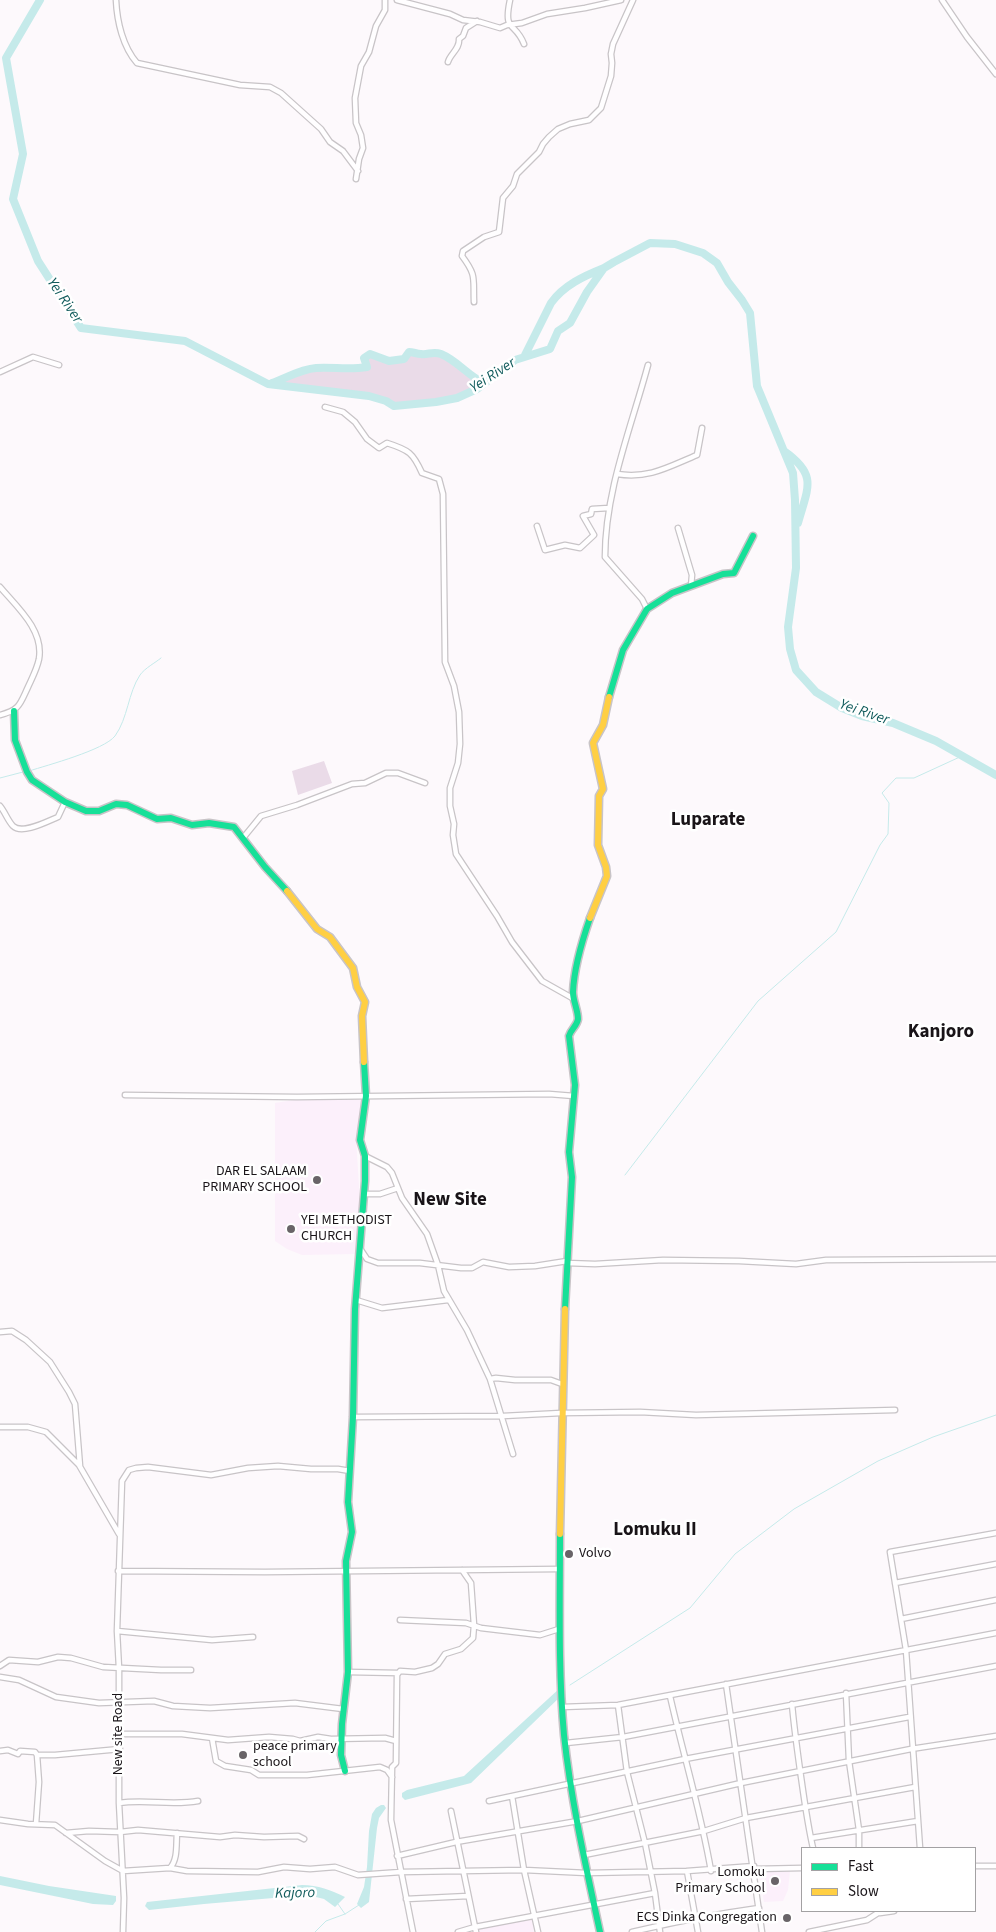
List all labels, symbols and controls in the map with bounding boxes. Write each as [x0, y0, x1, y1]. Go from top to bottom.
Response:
water label: Yei River [42, 275, 86, 327]
water label: Yei River [467, 355, 519, 397]
water label: Yei River [837, 696, 891, 730]
district label: Luparate [671, 810, 745, 832]
district label: Kanjoro [908, 1022, 974, 1044]
place label: DAR EL SALAAM PRIMARY SCHOOL [202, 1164, 307, 1196]
marker: DAR EL SALAAM PRIMARY SCHOOL [311, 1174, 323, 1186]
district label: New Site [413, 1190, 487, 1212]
place label: YEI METHODIST CHURCH [301, 1213, 392, 1246]
marker: YEI METHODIST CHURCH [285, 1223, 297, 1235]
district label: Lomuku II [613, 1520, 697, 1542]
place label: Volvo [579, 1546, 611, 1562]
marker: Volvo [563, 1548, 575, 1560]
street label: New site Road [111, 1693, 127, 1775]
place label: peace primary school [253, 1739, 337, 1771]
marker: peace primary school [237, 1749, 249, 1761]
legend [801, 1847, 976, 1912]
text: Fast [848, 1856, 874, 1877]
place label: Lomoku Primary School [675, 1865, 765, 1898]
marker: Lomoku Primary School [769, 1875, 781, 1887]
text: Slow [848, 1881, 879, 1902]
water label: Kajoro [275, 1885, 315, 1903]
place label: ECS Dinka Congregation [636, 1910, 777, 1926]
marker: ECS Dinka Congregation [781, 1912, 793, 1924]

